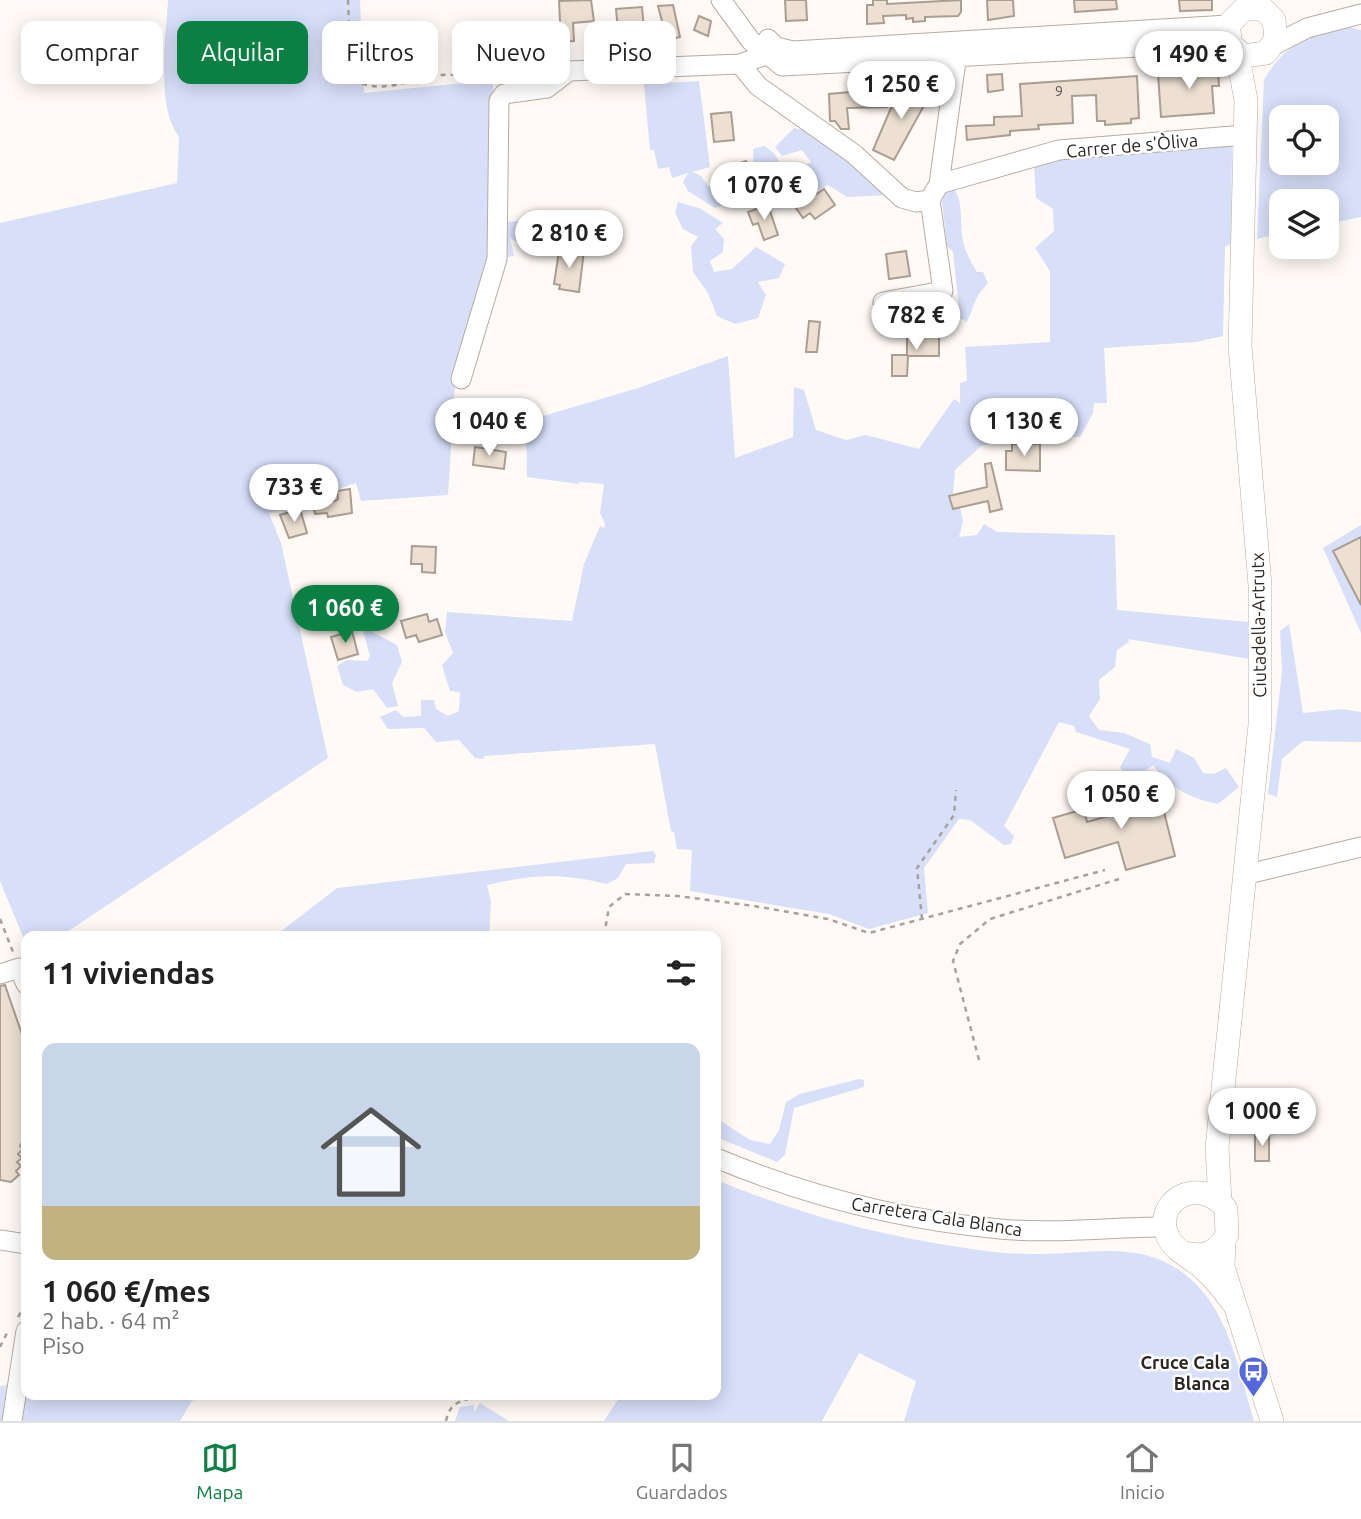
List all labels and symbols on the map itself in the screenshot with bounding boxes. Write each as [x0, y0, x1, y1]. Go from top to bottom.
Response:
pin: 1 490 € [1124, 32, 1254, 91]
pin: 1 250 € [836, 61, 966, 121]
house number: 9 [1055, 83, 1063, 99]
street label: Carrer de s'Òliva [1065, 128, 1199, 161]
pin: 1 070 € [699, 162, 829, 222]
pin: 2 810 € [504, 210, 634, 270]
pin: 782 € [867, 292, 965, 352]
pin: 1 040 € [424, 398, 554, 458]
pin: 1 130 € [959, 398, 1089, 458]
pin: 733 € [245, 464, 343, 524]
street label: Ciutadella-Artrutx [1247, 552, 1269, 698]
pin: 1 060 € [280, 586, 410, 645]
pin: 1 050 € [1056, 772, 1186, 831]
pin: 1 000 € [1197, 1088, 1327, 1148]
street label: Carretera Cala Blanca [850, 1193, 1024, 1239]
place label: Cruce Cala Blanca [1141, 1352, 1230, 1393]
bus stop icon: Cruce Cala Blanca [1236, 1355, 1270, 1399]

